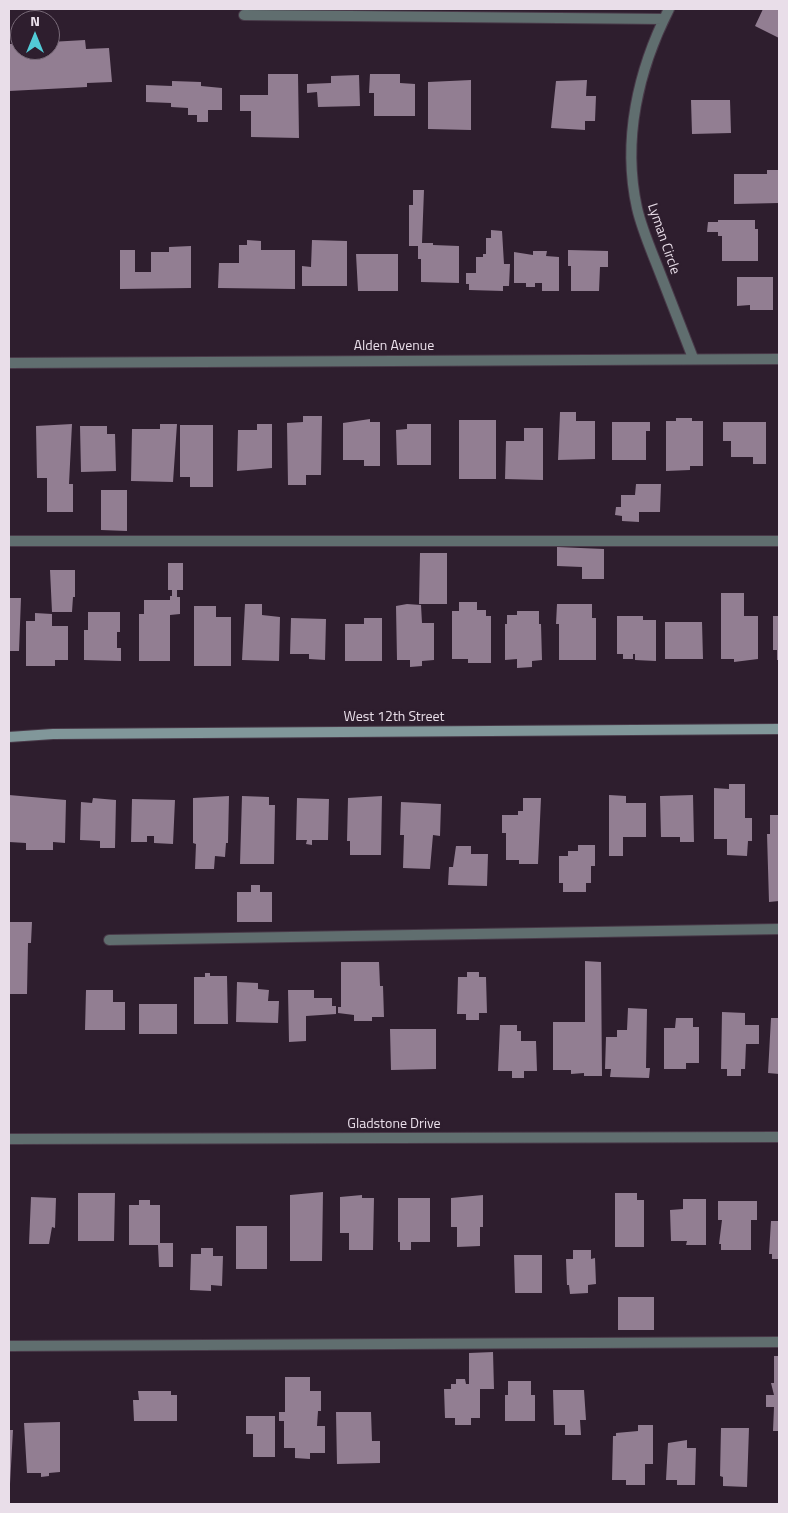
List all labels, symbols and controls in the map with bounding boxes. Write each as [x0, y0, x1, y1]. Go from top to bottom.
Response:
north arrow [10, 10, 60, 60]
text: N [30, 10, 40, 31]
street label: Lyman Circle [643, 201, 683, 277]
street label: Alden Avenue [354, 339, 434, 355]
street label: West 12th Street [344, 710, 444, 726]
street label: Gladstone Drive [347, 1117, 441, 1133]

